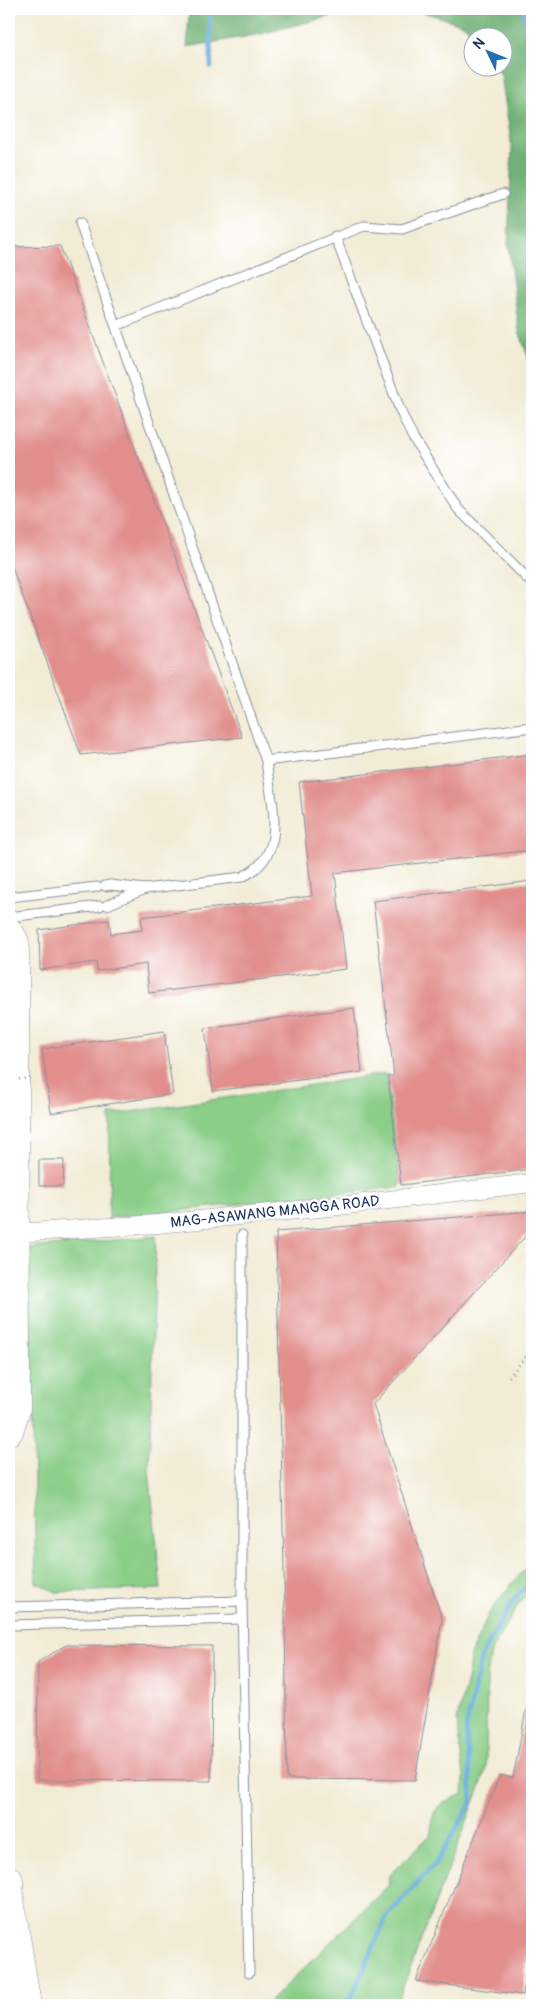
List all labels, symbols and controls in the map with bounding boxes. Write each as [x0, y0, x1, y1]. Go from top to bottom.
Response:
north arrow [464, 28, 514, 78]
text: N [469, 34, 488, 53]
street label: MAG-ASAWANG MANGGA ROAD [170, 1192, 380, 1232]

